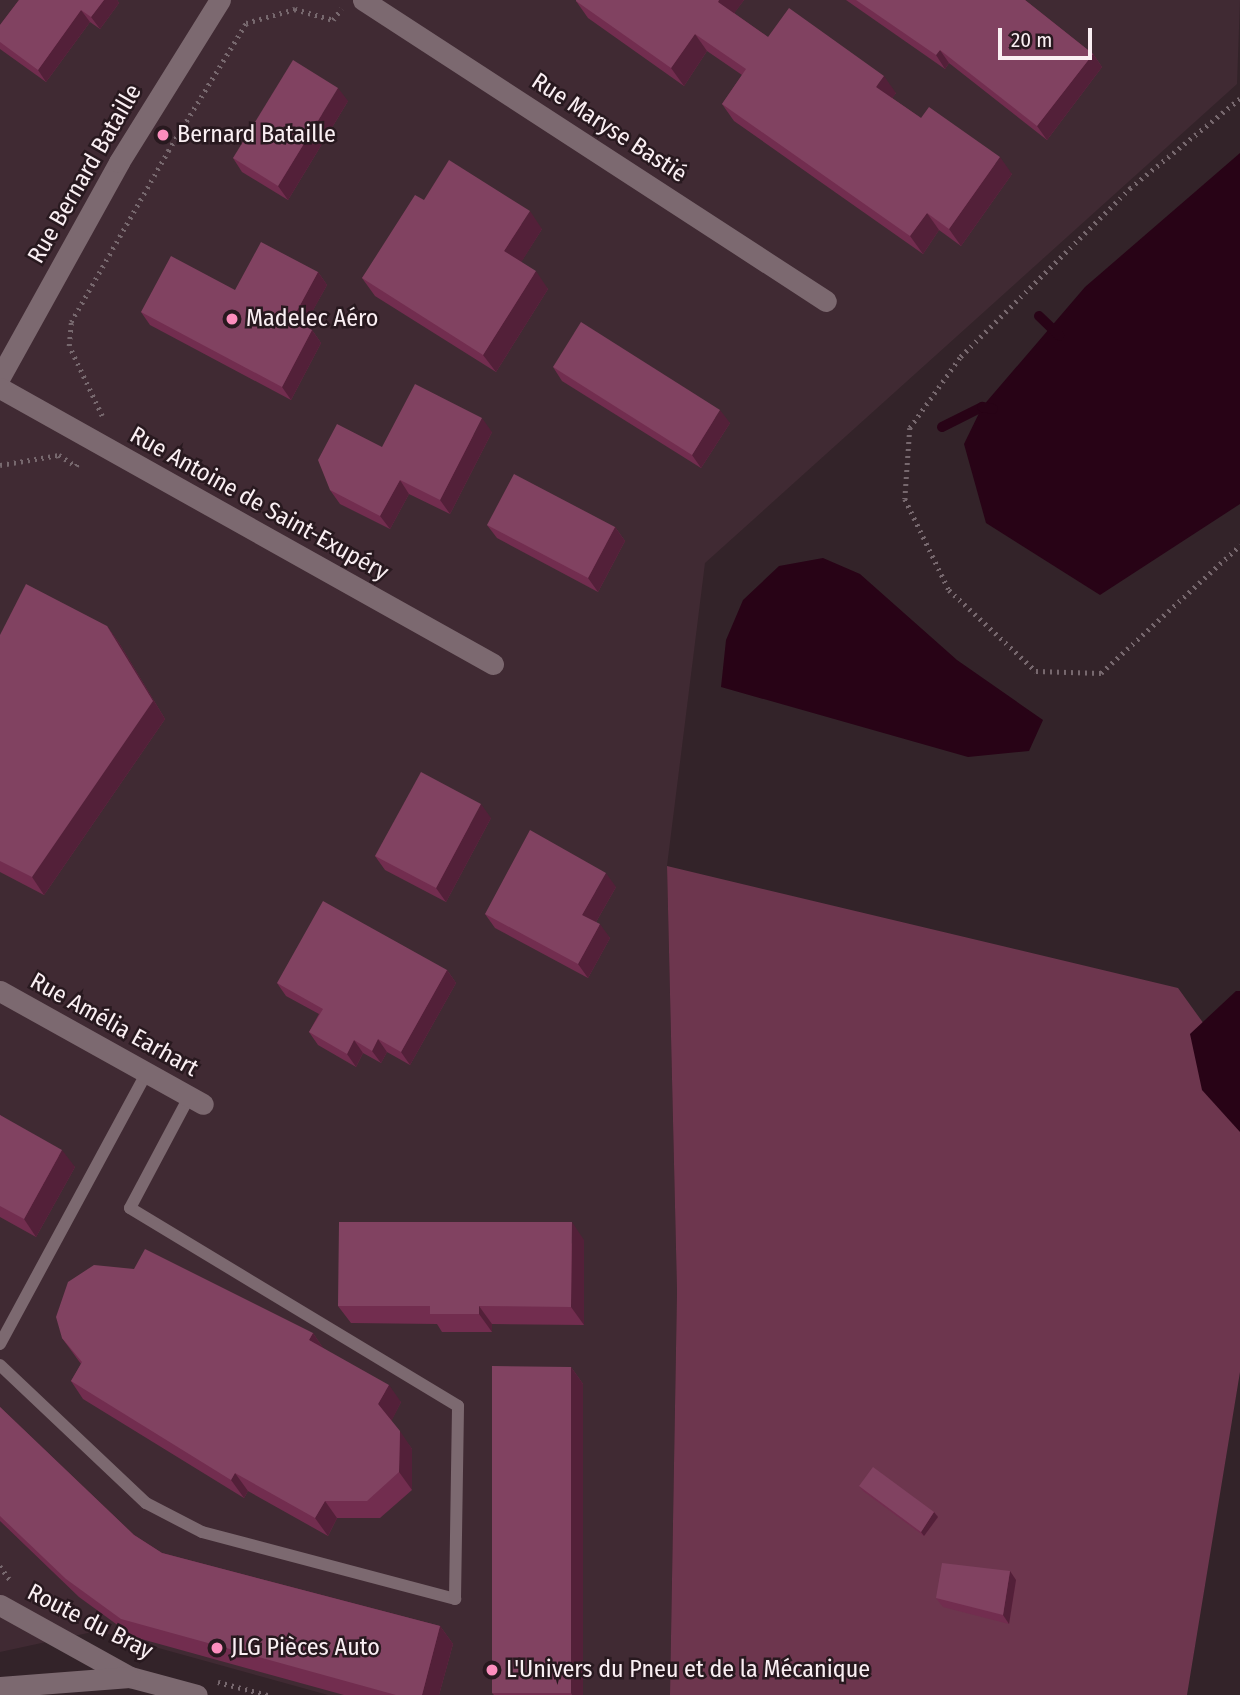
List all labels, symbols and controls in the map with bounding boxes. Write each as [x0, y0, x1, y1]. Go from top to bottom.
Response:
scale bar [1002, 14, 1096, 58]
text: 20 m [1011, 27, 1052, 53]
street label: Rue Maryse Bastié [526, 67, 692, 189]
street label: Rue Bernard Bataille [22, 79, 148, 269]
place label: Bernard Bataille [177, 121, 336, 149]
marker: Bernard Bataille [155, 127, 171, 143]
place label: Madelec Aéro [246, 305, 378, 333]
marker: Madelec Aéro [224, 311, 240, 327]
street label: Rue Antoine de Saint-Exupéry [125, 421, 393, 587]
street label: Rue Amélia Earhart [25, 967, 203, 1083]
street label: Route du Bray [23, 1578, 157, 1666]
place label: JLG Pièces Auto [231, 1634, 380, 1662]
marker: JLG Pièces Auto [209, 1640, 225, 1656]
place label: L'Univers du Pneu et de la Mécanique [506, 1656, 870, 1684]
marker: L'Univers du Pneu et de la Mécanique [484, 1662, 500, 1678]

